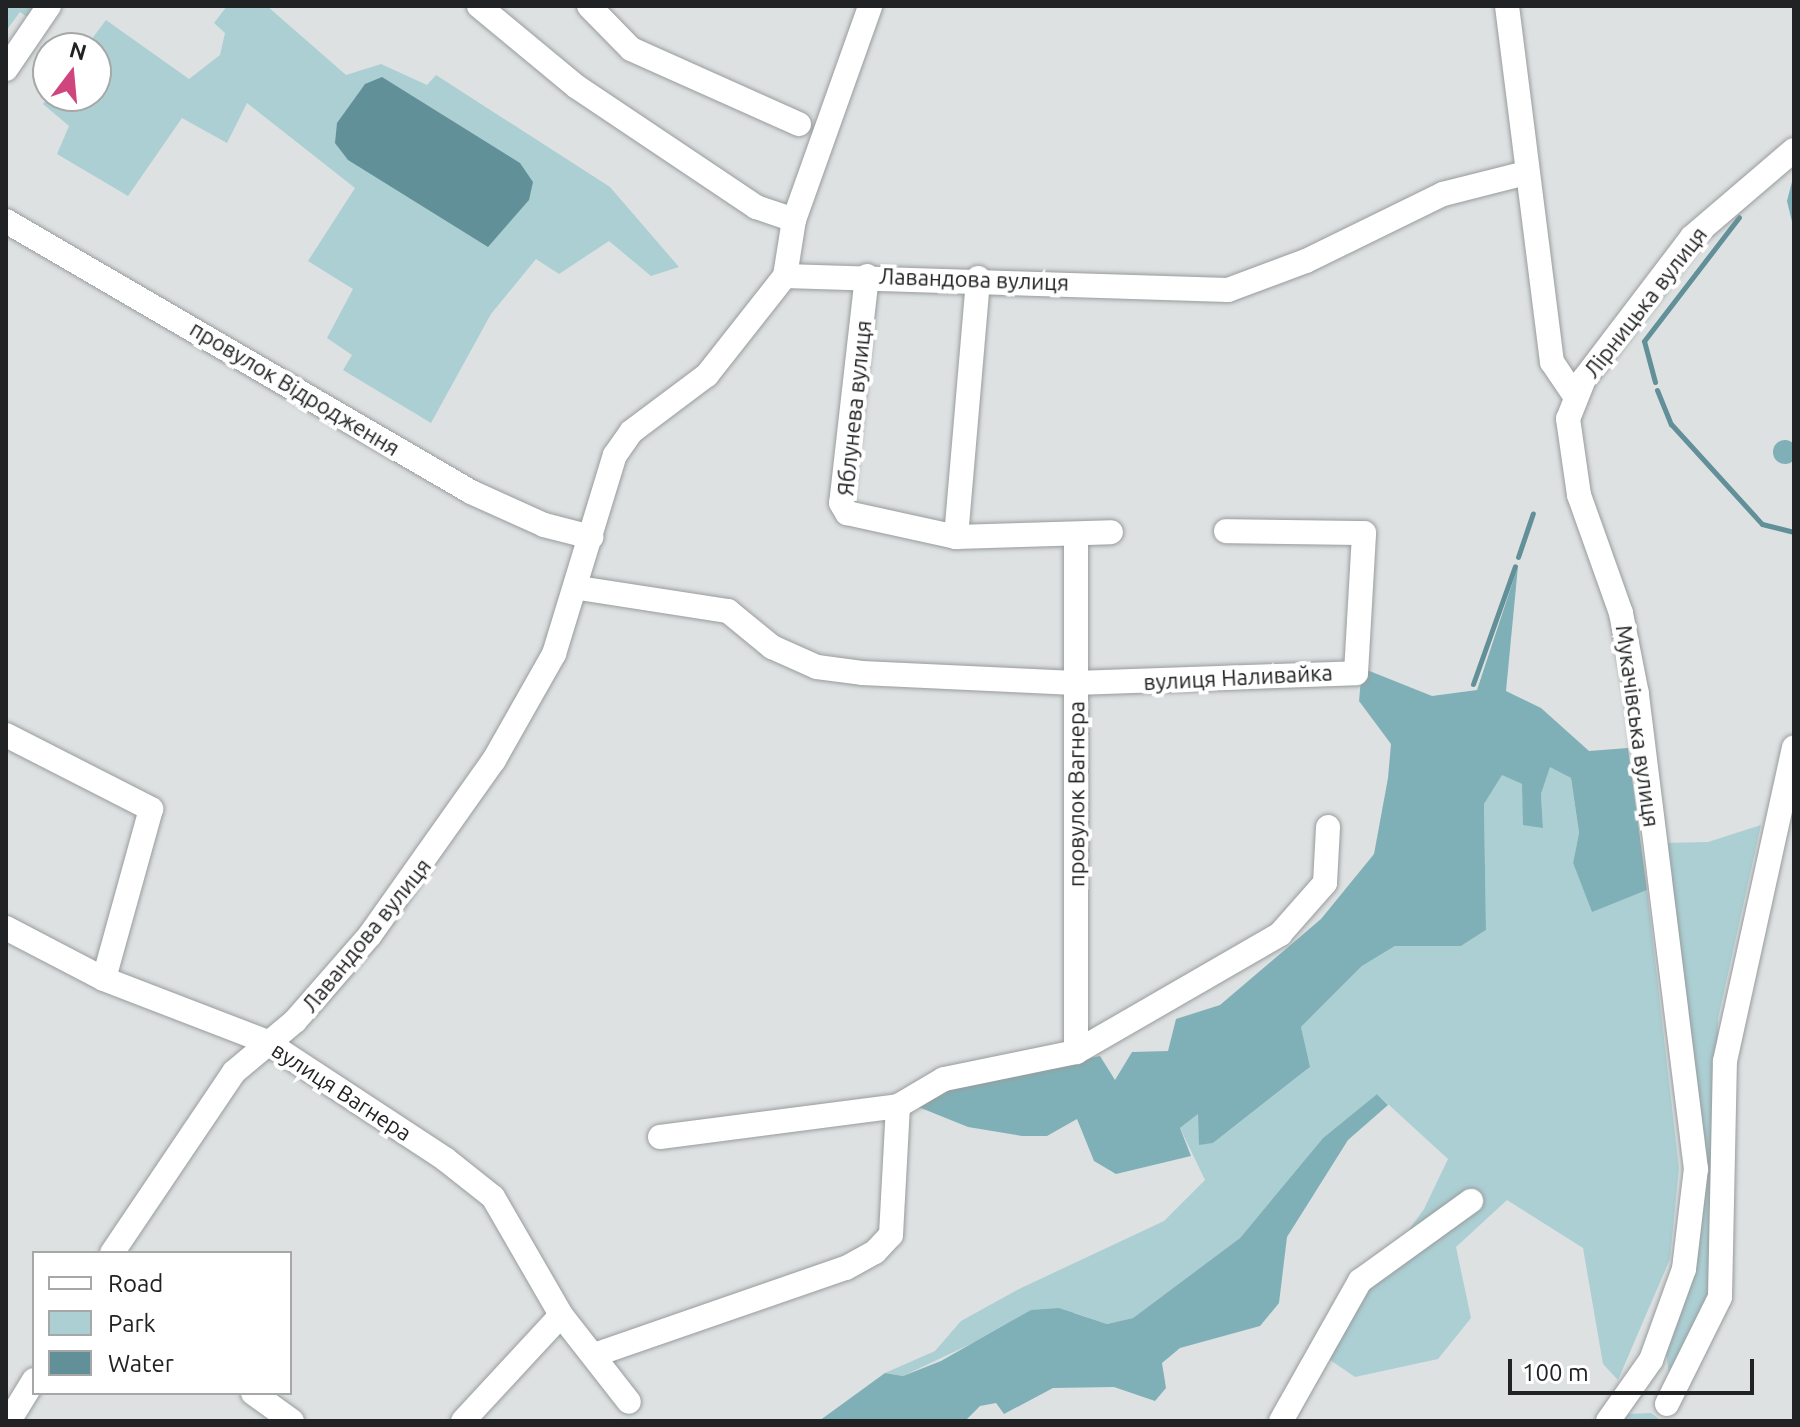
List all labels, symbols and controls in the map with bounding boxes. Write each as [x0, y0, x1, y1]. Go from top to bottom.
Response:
north arrow [32, 32, 112, 112]
text: N [67, 36, 90, 65]
street label: Лірницька вулиця [1578, 221, 1712, 383]
street label: Лавандова вулиця [879, 262, 1069, 296]
street label: провулок Відродження [185, 315, 405, 461]
street label: Яблунева вулиця [832, 319, 876, 497]
street label: Мукачівська вулиця [1611, 623, 1665, 829]
street label: вулиця Наливайка [1143, 659, 1333, 695]
street label: провулок Вагнера [1063, 701, 1089, 887]
street label: Лавандова вулиця [296, 853, 436, 1017]
street label: вулиця Вагнера [267, 1036, 417, 1146]
legend [32, 1251, 292, 1395]
text: Road [108, 1270, 163, 1297]
text: Park [108, 1310, 156, 1337]
scale bar [1512, 1343, 1758, 1393]
text: Water [108, 1350, 174, 1377]
text: 100 m [1522, 1359, 1589, 1386]

